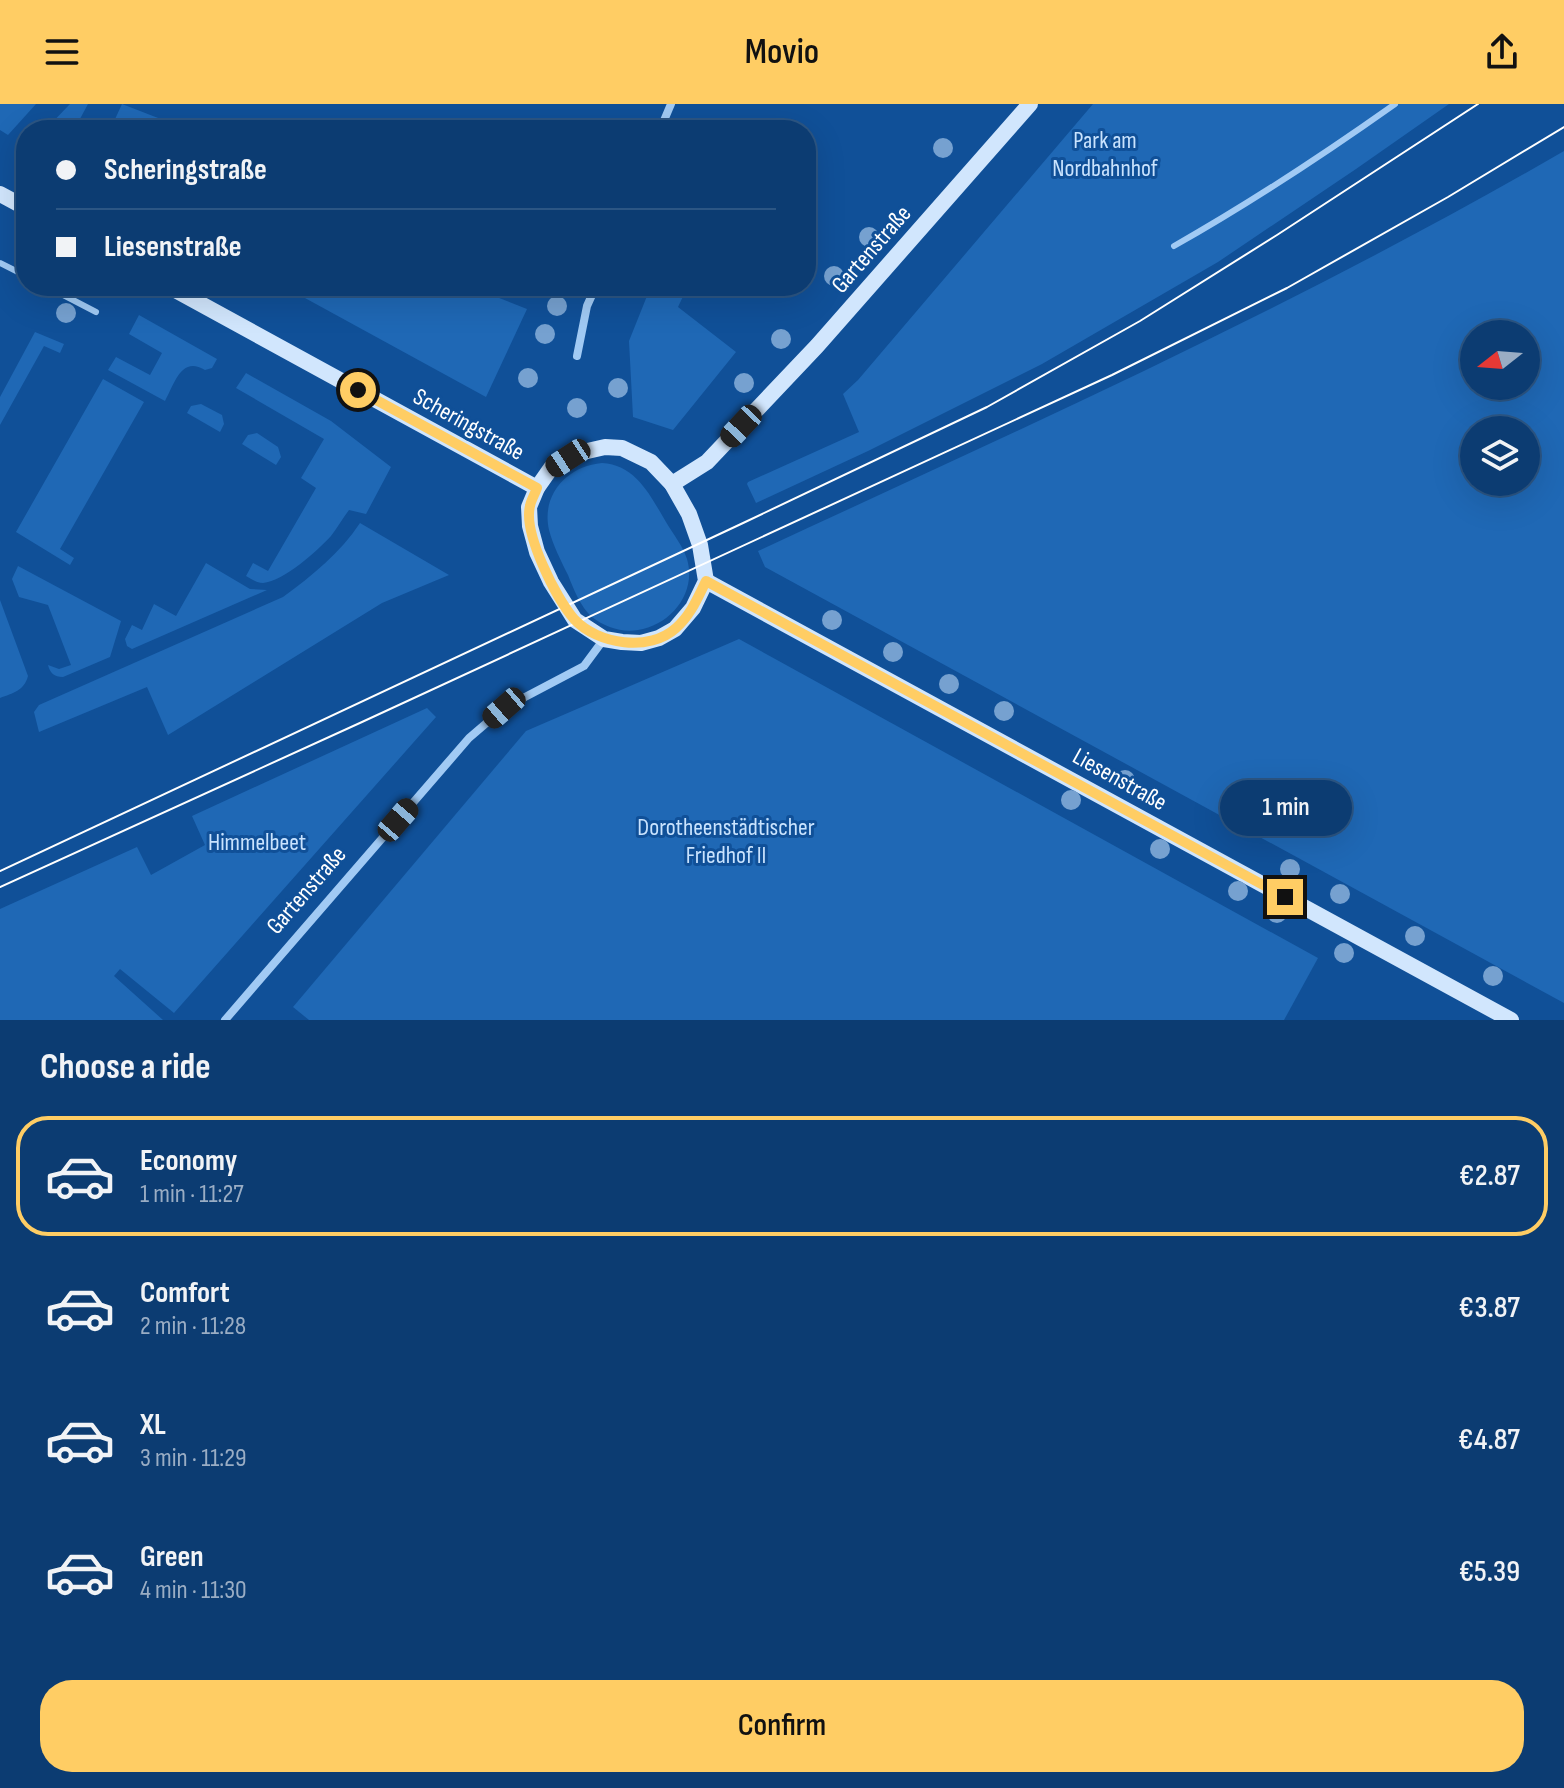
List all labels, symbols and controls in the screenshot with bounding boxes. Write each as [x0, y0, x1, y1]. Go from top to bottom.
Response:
icon: menu [40, 30, 84, 74]
icon: share [1480, 30, 1524, 74]
text: Movio [745, 31, 819, 74]
park label: Park am Nordbahnhof [1052, 126, 1159, 183]
text: Scheringstraße [104, 152, 267, 188]
street label: Gartenstraße [825, 200, 917, 299]
text: Liesenstraße [104, 229, 242, 265]
north arrow [1460, 320, 1540, 400]
map controls [1460, 320, 1540, 496]
route start [340, 372, 376, 408]
street label: Scheringstraße [408, 382, 529, 467]
car [716, 400, 766, 452]
button: layers [1460, 416, 1540, 496]
car [541, 435, 595, 481]
car [478, 683, 530, 733]
street label: Liesenstraße [1068, 742, 1172, 817]
callout: 1 min [1219, 781, 1351, 837]
text: 1 min [1262, 792, 1310, 823]
car [373, 794, 423, 846]
park label: Dorotheenstädtischer Friedhof II [637, 813, 815, 870]
park label: Himmelbeet [208, 828, 306, 857]
street label: Gartenstraße [260, 841, 352, 940]
route end [1267, 879, 1303, 915]
text: Choose a ride [40, 1046, 211, 1089]
icon: car [44, 1140, 116, 1212]
text: Economy [140, 1143, 237, 1179]
text: €2.87 [1459, 1158, 1520, 1194]
text: 1 min · 11:27 [140, 1179, 244, 1210]
icon: car [44, 1272, 116, 1344]
text: Comfort [140, 1275, 230, 1311]
text: €3.87 [1459, 1290, 1520, 1326]
text: 2 min · 11:28 [140, 1311, 246, 1342]
icon: car [44, 1404, 116, 1476]
text: XL [140, 1407, 166, 1443]
text: €4.87 [1458, 1422, 1520, 1458]
text: 3 min · 11:29 [140, 1443, 246, 1474]
icon: car [44, 1536, 116, 1608]
text: Green [140, 1539, 204, 1575]
text: €5.39 [1459, 1554, 1520, 1590]
text: 4 min · 11:30 [140, 1575, 247, 1606]
button: Confirm [40, 1680, 1524, 1772]

